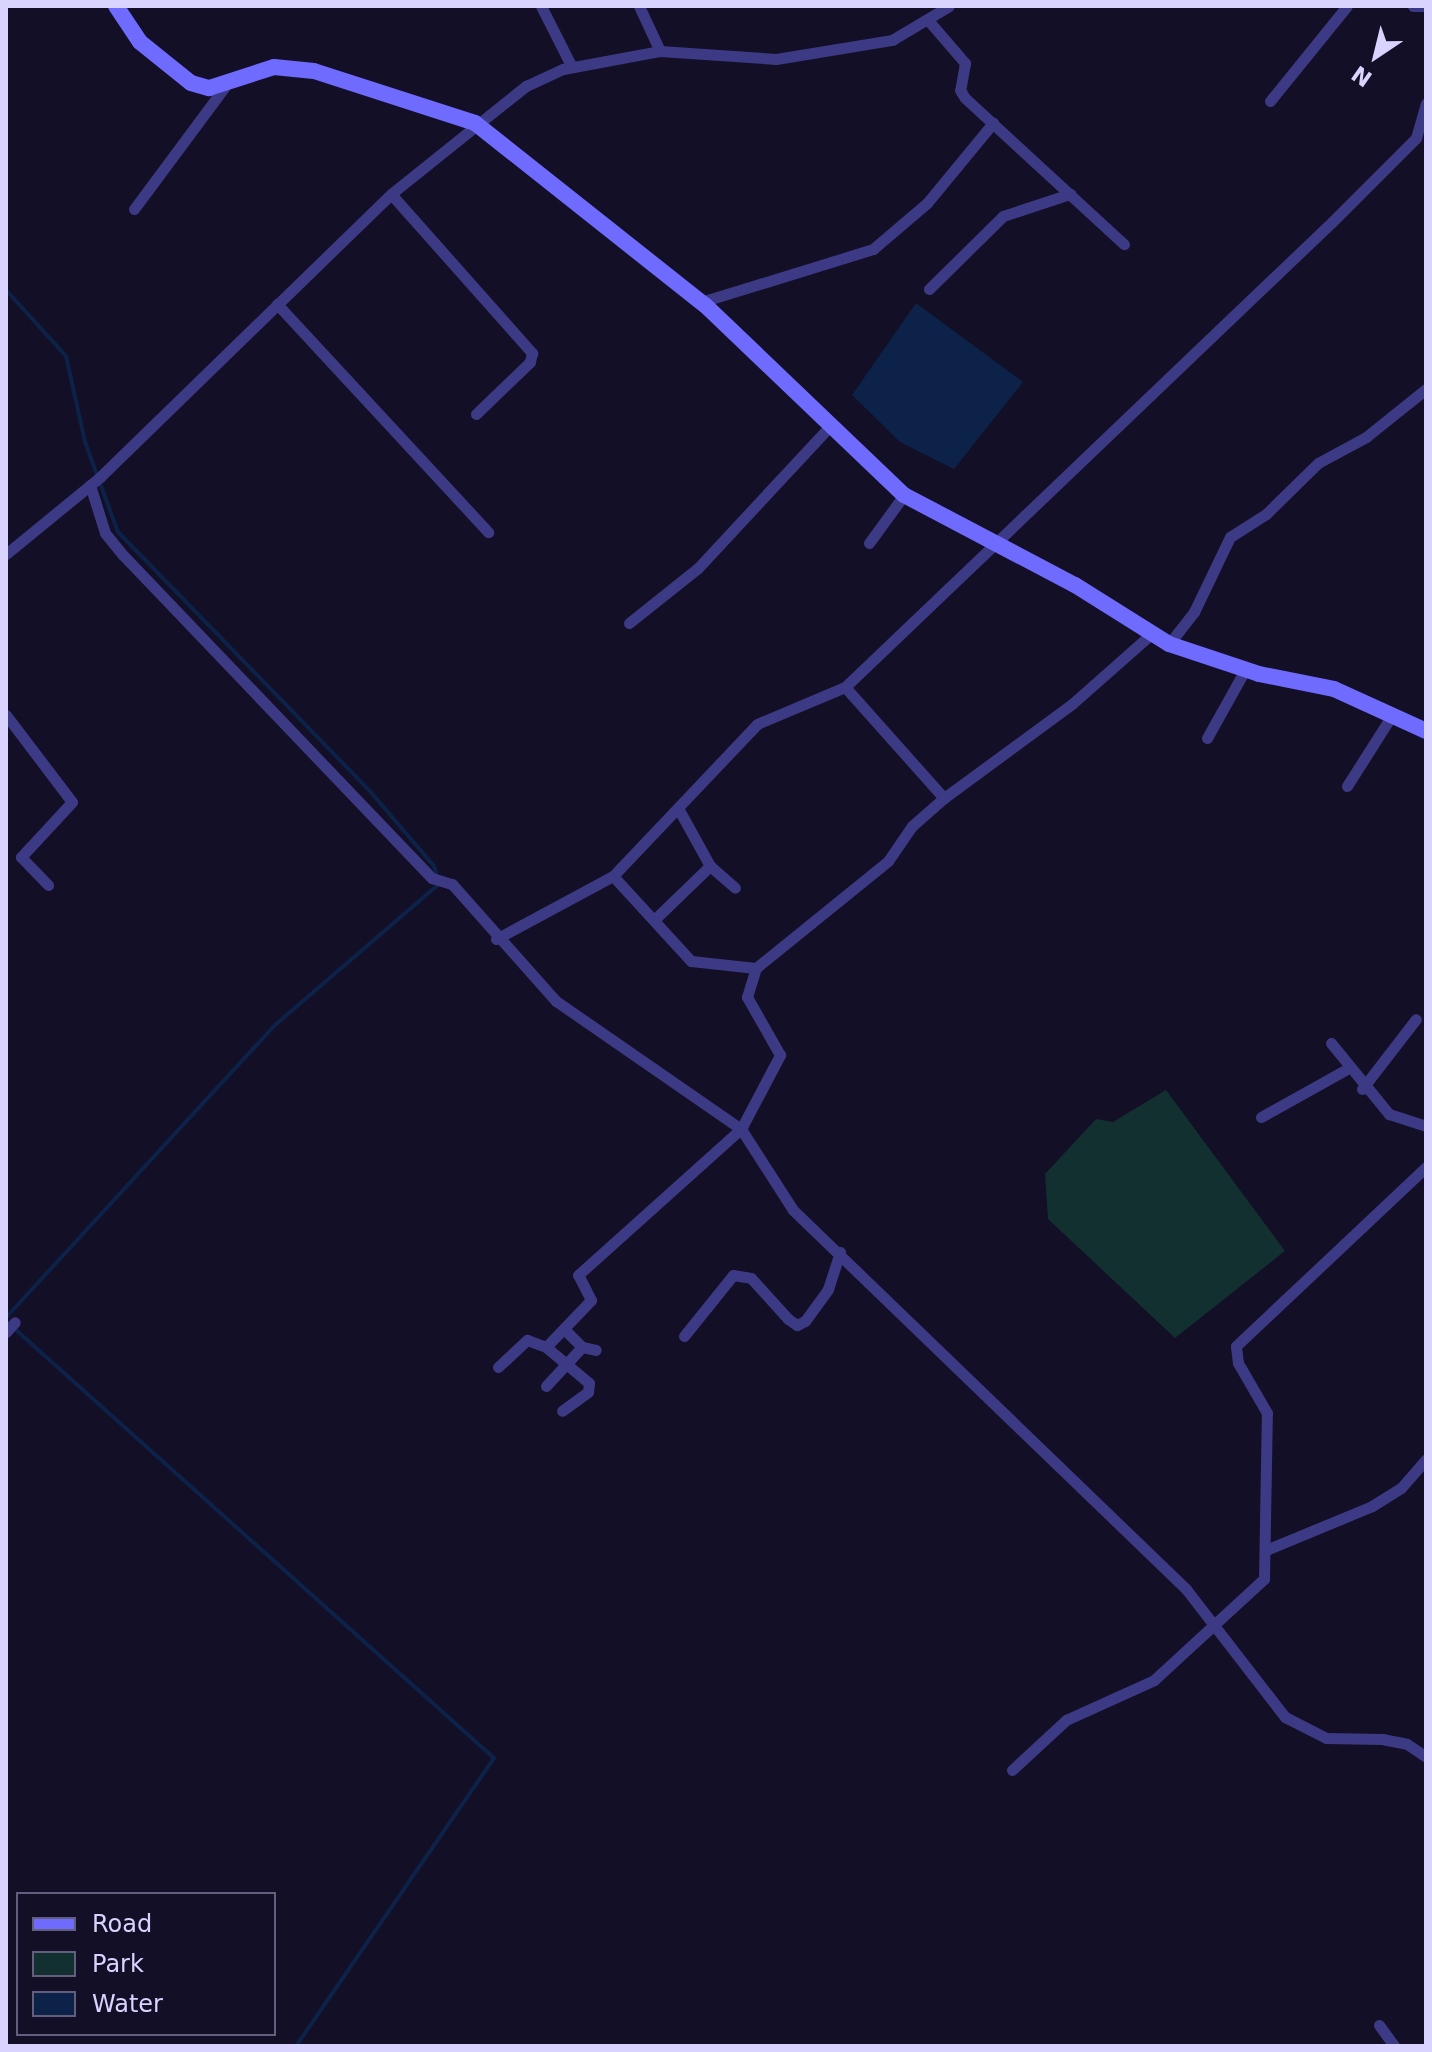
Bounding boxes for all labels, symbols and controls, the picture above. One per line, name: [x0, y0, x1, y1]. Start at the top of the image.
north arrow: [1336, 16, 1416, 96]
text: N: [1347, 61, 1377, 92]
legend: [16, 1892, 276, 2036]
text: Road: [92, 1910, 152, 1938]
text: Park: [92, 1950, 144, 1978]
text: Water: [92, 1990, 163, 2018]

